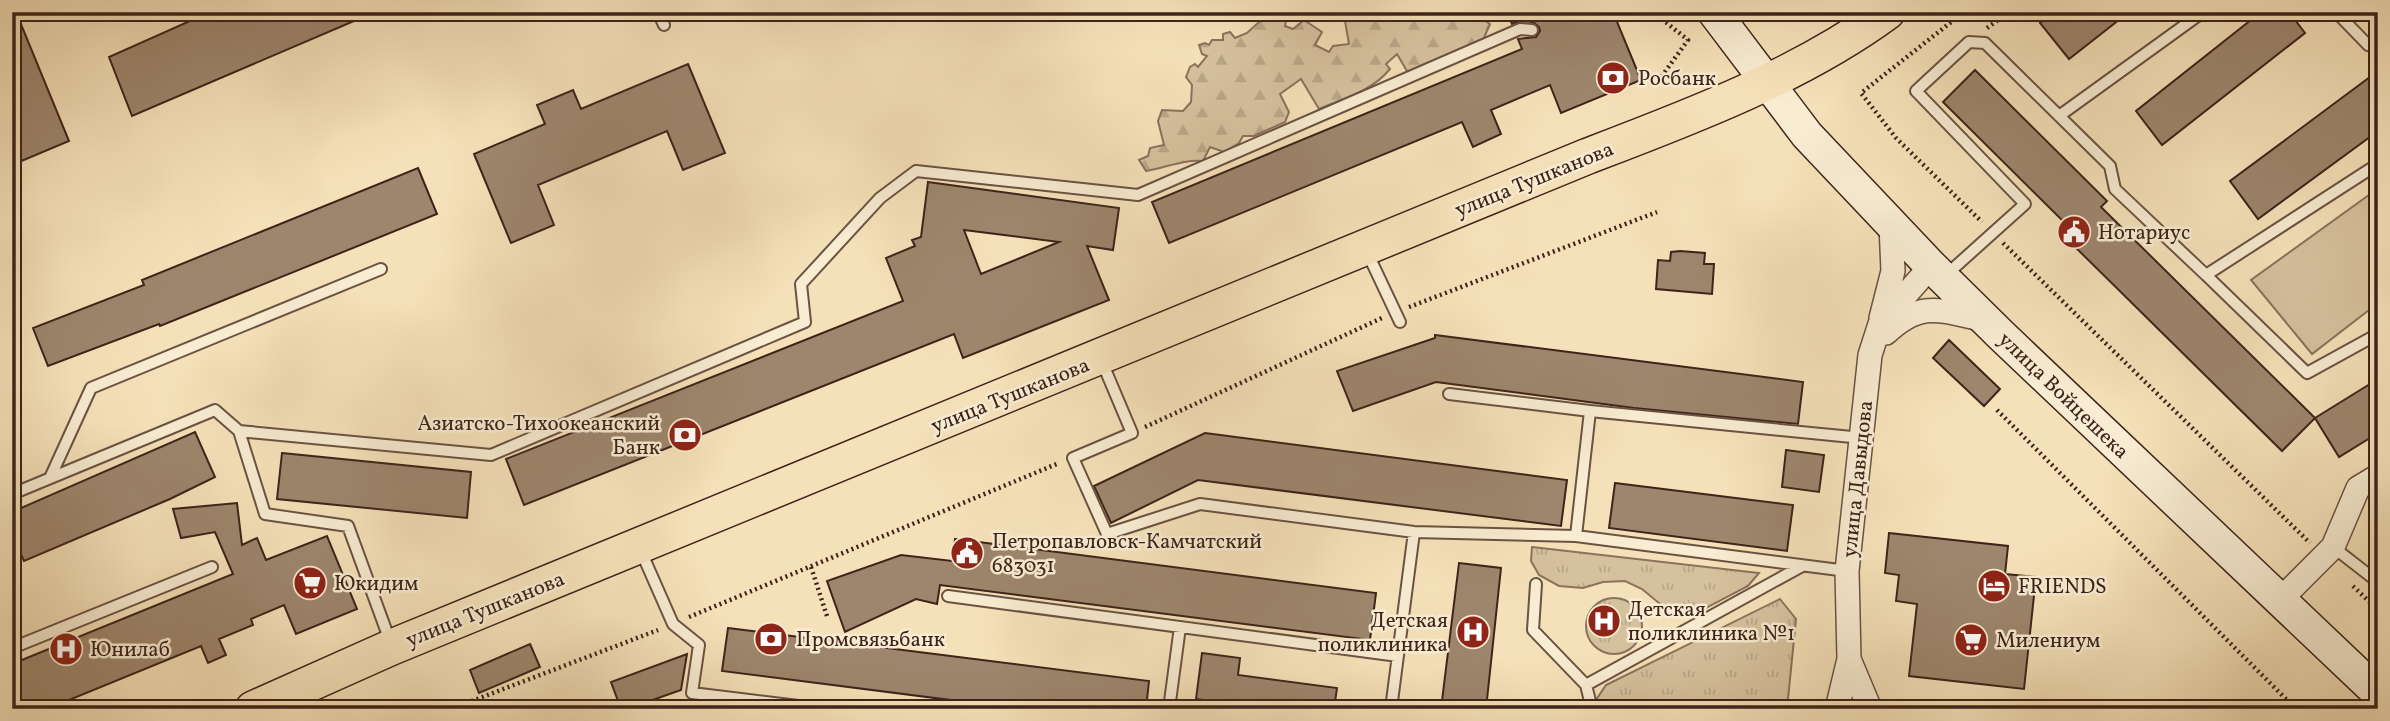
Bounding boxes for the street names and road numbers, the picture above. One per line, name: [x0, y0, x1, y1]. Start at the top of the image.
street label: улица Тушканова: [1451, 135, 1618, 225]
street label: улица Войцешека: [1991, 326, 2135, 466]
street label: улица Тушканова: [927, 351, 1094, 441]
street label: улица Давыдова: [1836, 399, 1881, 559]
street label: улица Тушканова: [402, 565, 569, 655]

